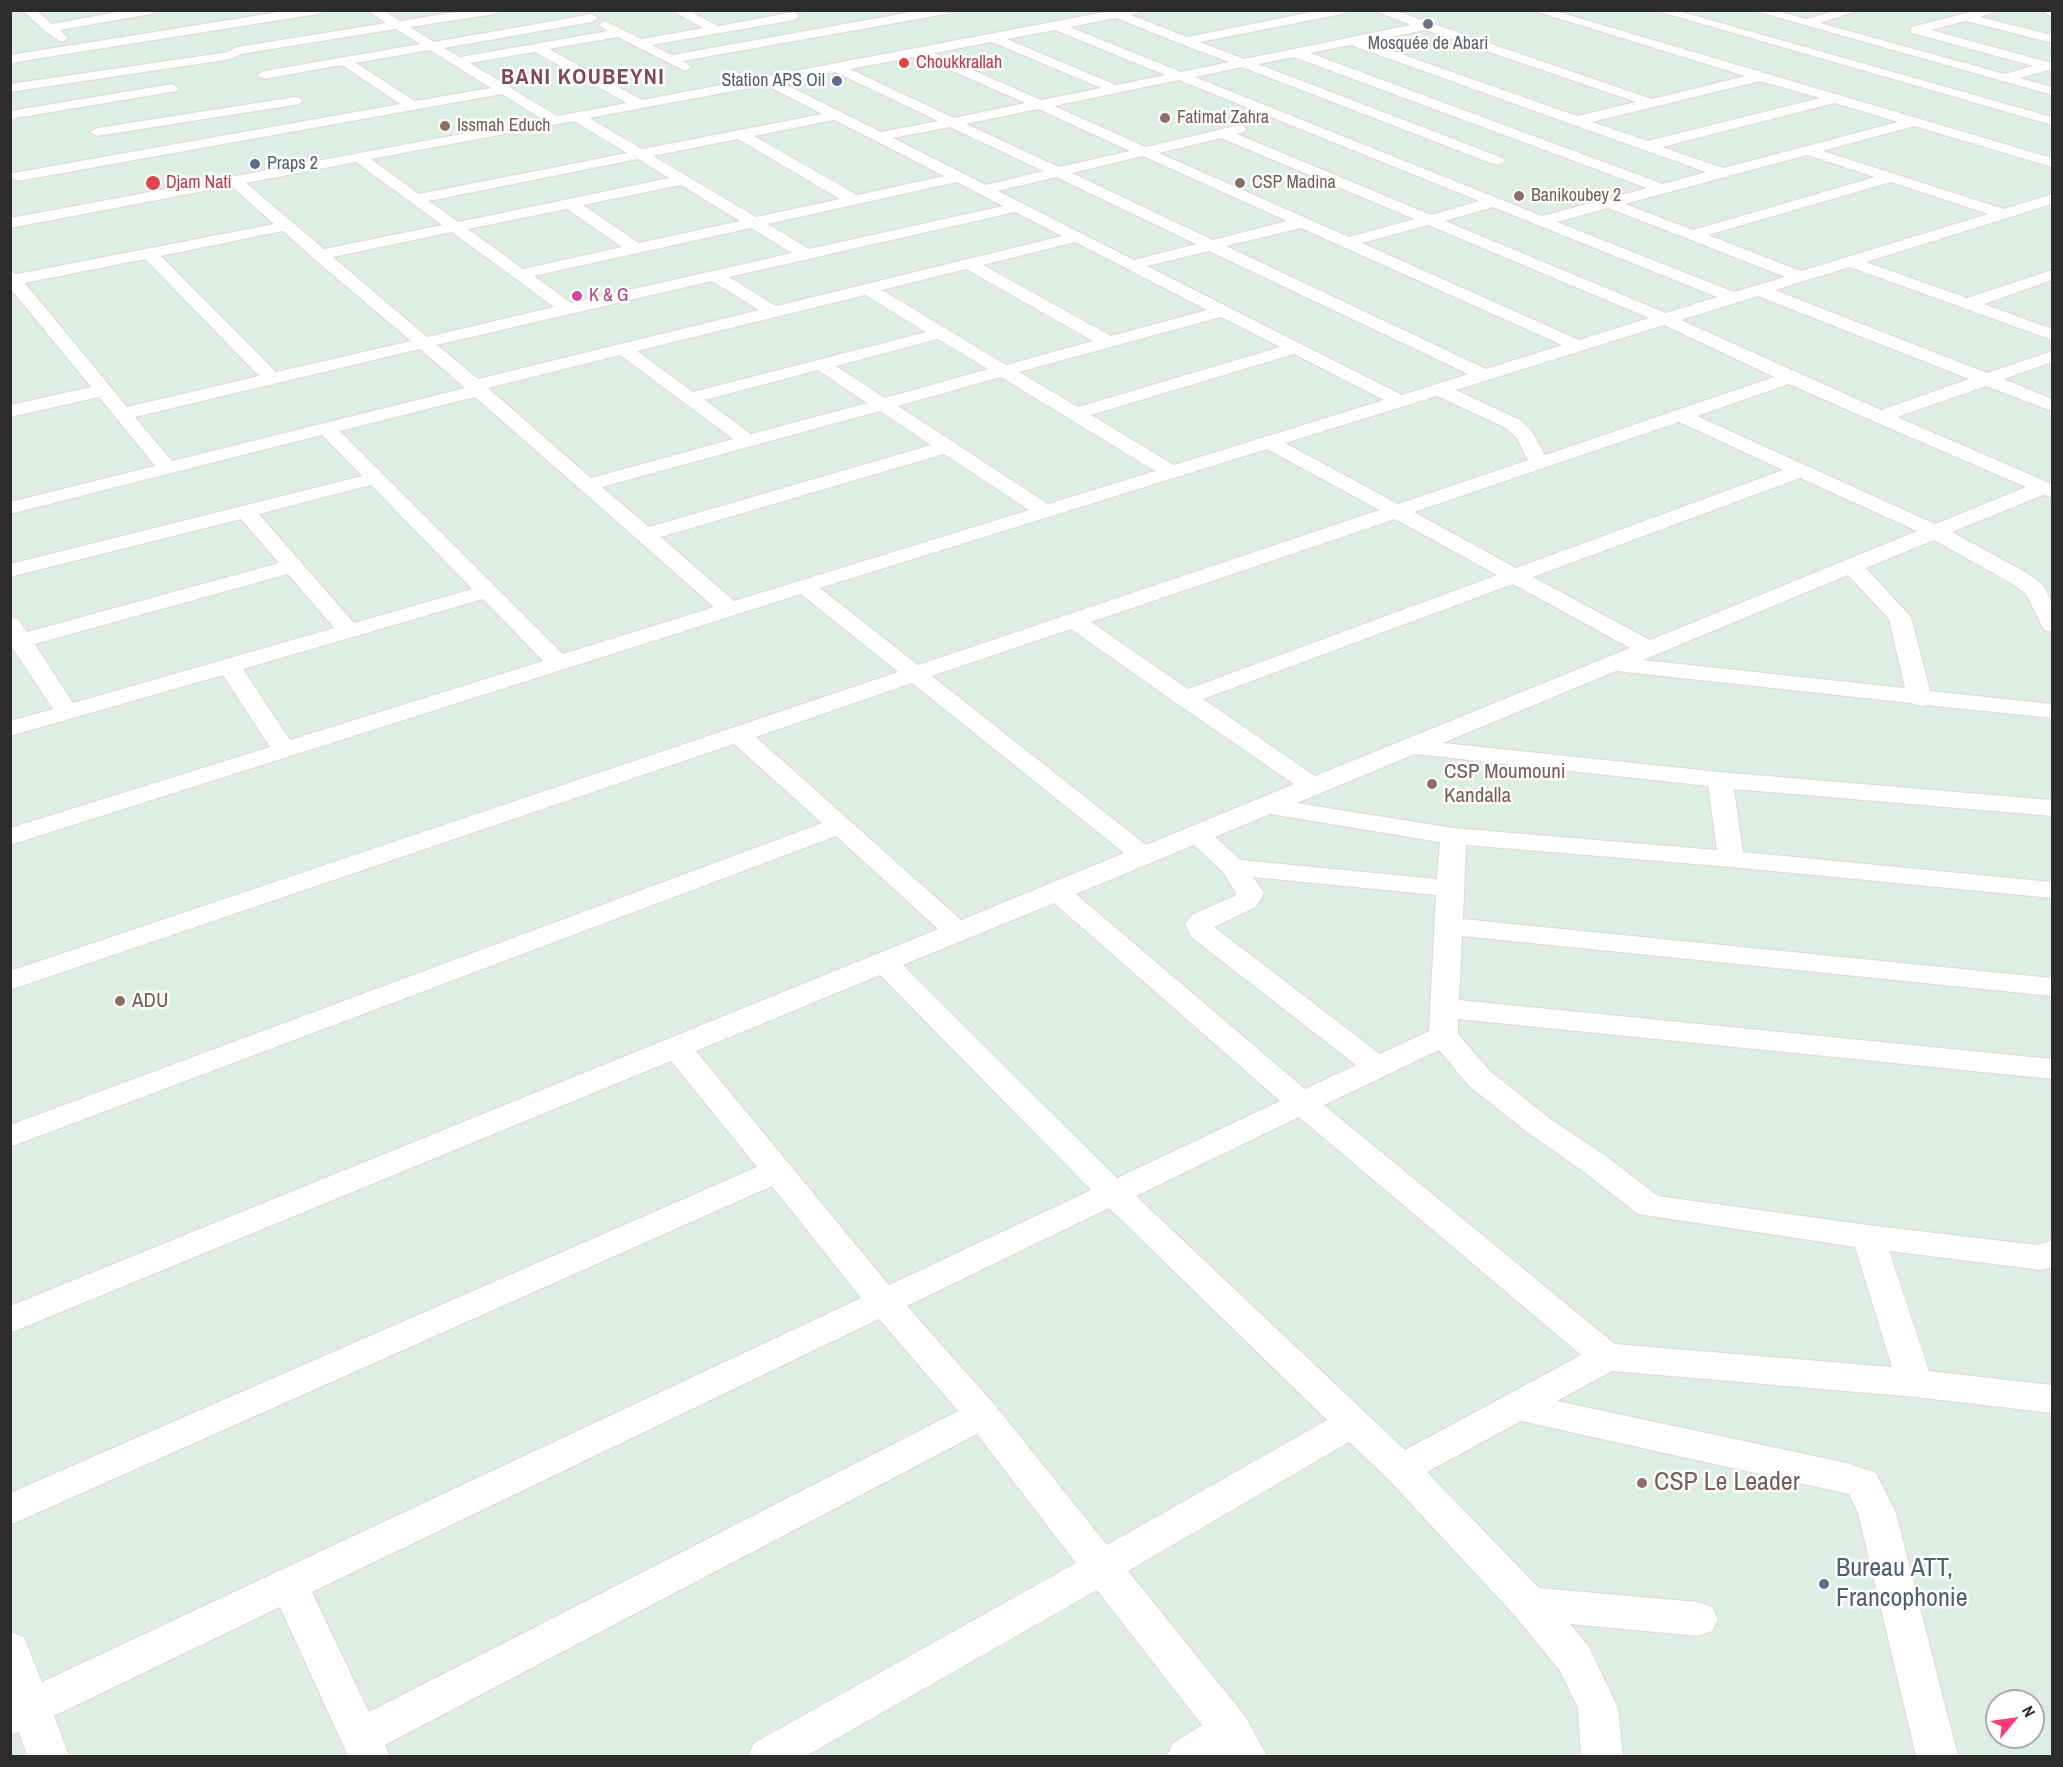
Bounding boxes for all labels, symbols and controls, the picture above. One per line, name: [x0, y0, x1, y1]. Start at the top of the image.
marker: Mosquée de Abari: [1421, 17, 1435, 31]
place label: Mosquée de Abari: [1368, 33, 1488, 55]
place label: Choukkrallah: [916, 52, 1002, 74]
marker: Choukkrallah: [897, 56, 911, 70]
district label: BANI KOUBEYNI: [501, 65, 665, 91]
place label: Station APS Oil: [722, 70, 825, 92]
marker: Station APS Oil: [830, 74, 844, 88]
place label: Fatimat Zahra: [1177, 107, 1269, 129]
marker: Fatimat Zahra: [1158, 111, 1172, 125]
place label: Issmah Educh: [457, 115, 551, 137]
marker: Issmah Educh: [438, 119, 452, 133]
place label: Praps 2: [267, 153, 318, 175]
marker: Praps 2: [248, 157, 262, 171]
place label: Djam Nati: [166, 172, 232, 194]
place label: CSP Madina: [1252, 172, 1336, 194]
marker: Djam Nati: [144, 174, 162, 192]
marker: CSP Madina: [1233, 176, 1247, 190]
place label: Banikoubey 2: [1531, 185, 1621, 207]
marker: Banikoubey 2: [1512, 189, 1526, 203]
place label: K & G: [589, 285, 628, 307]
marker: K & G: [570, 289, 584, 303]
place label: CSP Moumouni Kandalla: [1444, 759, 1566, 809]
marker: CSP Moumouni Kandalla: [1425, 777, 1439, 791]
place label: ADU: [132, 988, 168, 1014]
marker: ADU: [113, 994, 127, 1008]
place label: CSP Le Leader: [1654, 1467, 1800, 1499]
marker: CSP Le Leader: [1635, 1476, 1649, 1490]
place label: Bureau ATT, Francophonie: [1836, 1553, 1968, 1614]
marker: Bureau ATT, Francophonie: [1817, 1577, 1831, 1591]
north arrow: [1985, 1689, 2045, 1749]
text: N: [2017, 1702, 2041, 1721]

